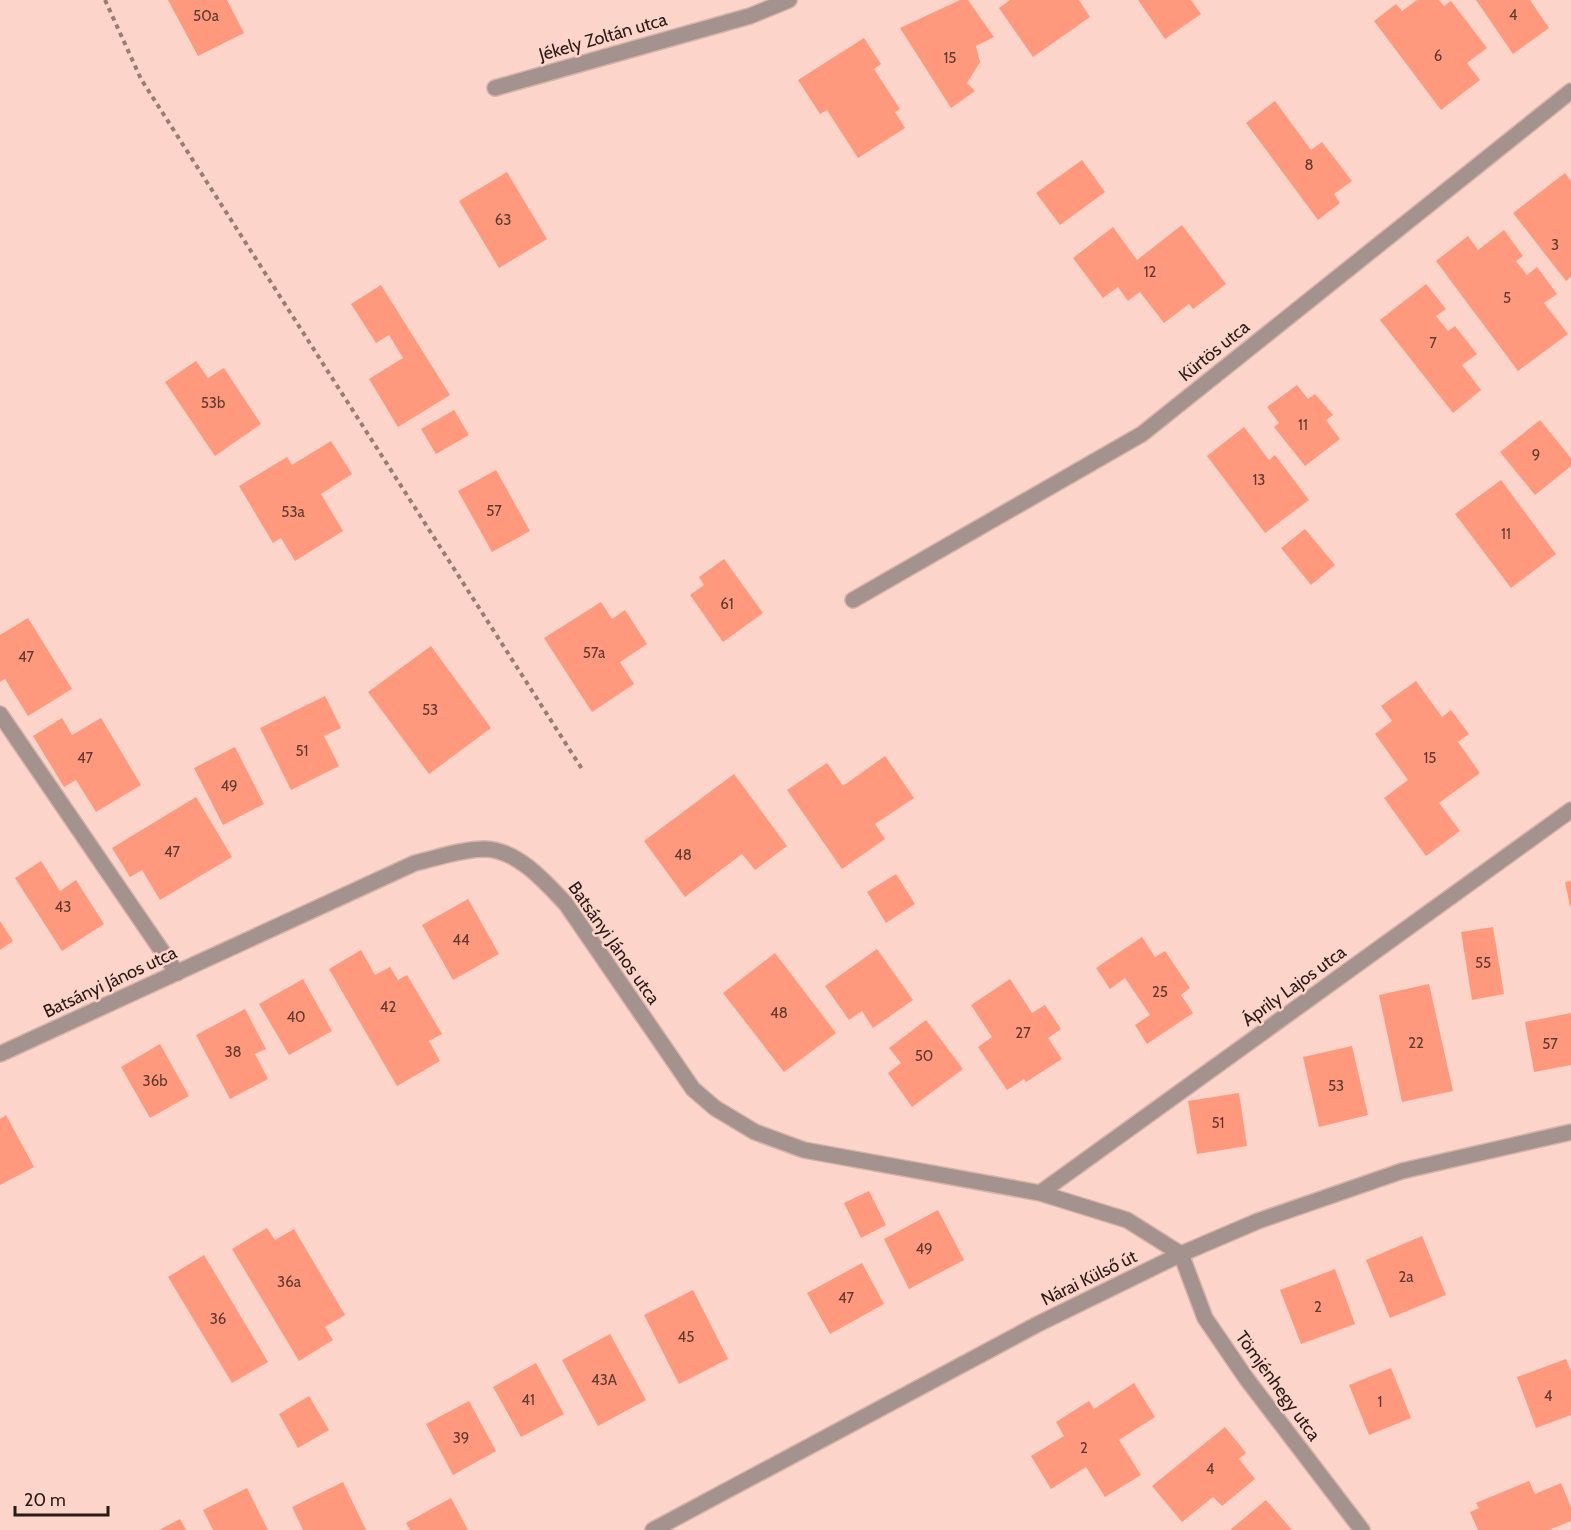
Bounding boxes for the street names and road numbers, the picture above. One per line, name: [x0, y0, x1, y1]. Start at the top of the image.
street label: Jékely Zoltán utca: [535, 8, 670, 66]
street label: Kürtös utca: [1174, 316, 1254, 386]
street label: Batsányi János utca: [563, 877, 665, 1009]
street label: Batsányi János utca: [40, 941, 181, 1023]
street label: Áprily Lajos utca: [1238, 941, 1351, 1031]
street label: Nárai Külső út: [1038, 1245, 1140, 1311]
street label: Tömjénhegy utca: [1231, 1327, 1325, 1445]

